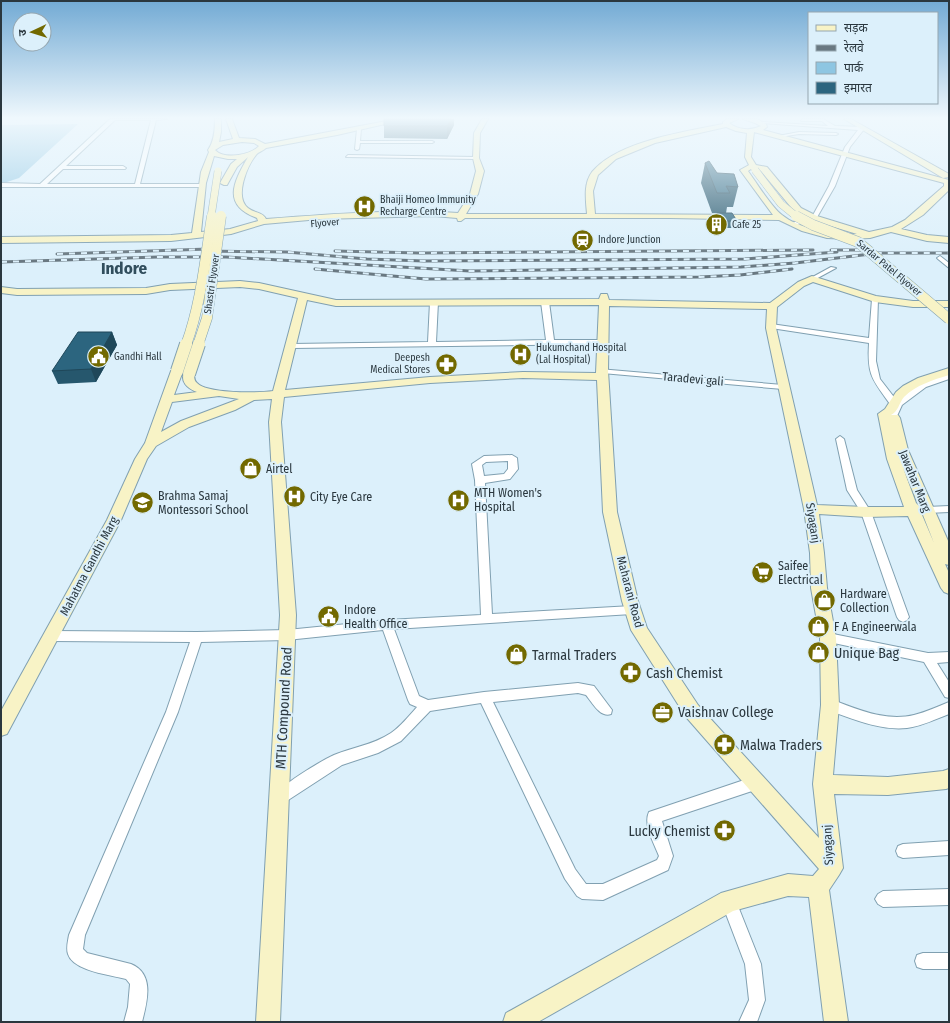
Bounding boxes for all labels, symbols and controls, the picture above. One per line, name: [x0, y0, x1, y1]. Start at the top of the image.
north arrow: [12, 12, 52, 52]
legend: [808, 12, 938, 104]
text: सड़क: [844, 21, 869, 35]
text: उ: [16, 28, 29, 36]
text: रेलवे: [844, 40, 864, 55]
text: पार्क: [844, 61, 864, 75]
text: इमारत: [844, 81, 873, 95]
hospital icon: Bhaiji Homeo Immunity Recharge Centre: [351, 193, 377, 219]
place label: Bhaiji Homeo Immunity Recharge Centre: [380, 194, 476, 218]
building icon: Cafe 25: [704, 212, 730, 238]
street label: Flyover: [310, 216, 341, 230]
place label: Cafe 25: [732, 219, 762, 231]
station icon: Indore Junction: [569, 227, 595, 253]
place label: Indore Junction: [598, 234, 661, 246]
street label: Sardar Patel Flyover: [854, 237, 924, 299]
street label: Shastri Flyover: [202, 253, 222, 315]
district label: Indore: [101, 258, 147, 279]
hospital icon: Hukumchand Hospital (Lal Hospital): [508, 341, 534, 367]
place label: Hukumchand Hospital (Lal Hospital): [536, 342, 627, 366]
public building icon: Gandhi Hall: [86, 344, 112, 370]
place label: Gandhi Hall: [114, 351, 162, 363]
pharmacy icon: Deepesh Medical Stores: [433, 351, 459, 377]
place label: Deepesh Medical Stores: [370, 352, 430, 376]
street label: Taradevi gali: [662, 369, 724, 389]
street label: Jawahar Marg: [896, 448, 934, 515]
shop icon: Airtel: [237, 456, 263, 482]
place label: Airtel: [266, 462, 292, 476]
hospital icon: City Eye Care: [281, 484, 307, 510]
place label: MTH Women's Hospital: [474, 486, 542, 514]
hospital icon: MTH Women's Hospital: [446, 487, 472, 513]
place label: Brahma Samaj Montessori School: [158, 489, 249, 517]
school or university icon: Brahma Samaj Montessori School: [129, 490, 155, 516]
place label: City Eye Care: [310, 490, 372, 504]
street label: Siyaganj: [803, 502, 823, 544]
street label: Mahatma Gandhi Marg: [57, 514, 121, 618]
street label: Maharani Road: [614, 555, 646, 629]
place label: Saifee Electrical: [778, 559, 823, 587]
supermarket icon: Saifee Electrical: [750, 560, 776, 586]
place label: Hardware Collection: [840, 587, 889, 615]
shop icon: Hardware Collection: [812, 588, 838, 614]
place label: Indore Health Office: [344, 603, 407, 631]
public building icon: Indore Health Office: [315, 604, 341, 630]
shop icon: F A Engineerwala: [806, 614, 832, 640]
place label: F A Engineerwala: [834, 620, 917, 634]
shop icon: Unique Bag: [806, 640, 832, 666]
shop icon: Tarmal Traders: [503, 642, 529, 668]
place label: Unique Bag: [834, 645, 900, 662]
street label: MTH Compound Road: [272, 646, 296, 770]
place label: Tarmal Traders: [532, 647, 616, 664]
pharmacy icon: Cash Chemist: [618, 660, 644, 686]
place label: Cash Chemist: [646, 665, 723, 682]
office icon: Vaishnav College: [649, 699, 675, 725]
place label: Vaishnav College: [678, 704, 774, 721]
pharmacy icon: Malwa Traders: [712, 732, 738, 758]
place label: Malwa Traders: [740, 737, 822, 754]
pharmacy icon: Lucky Chemist: [712, 818, 738, 844]
place label: Lucky Chemist: [629, 823, 710, 840]
street label: Siyaganj: [820, 824, 836, 866]

